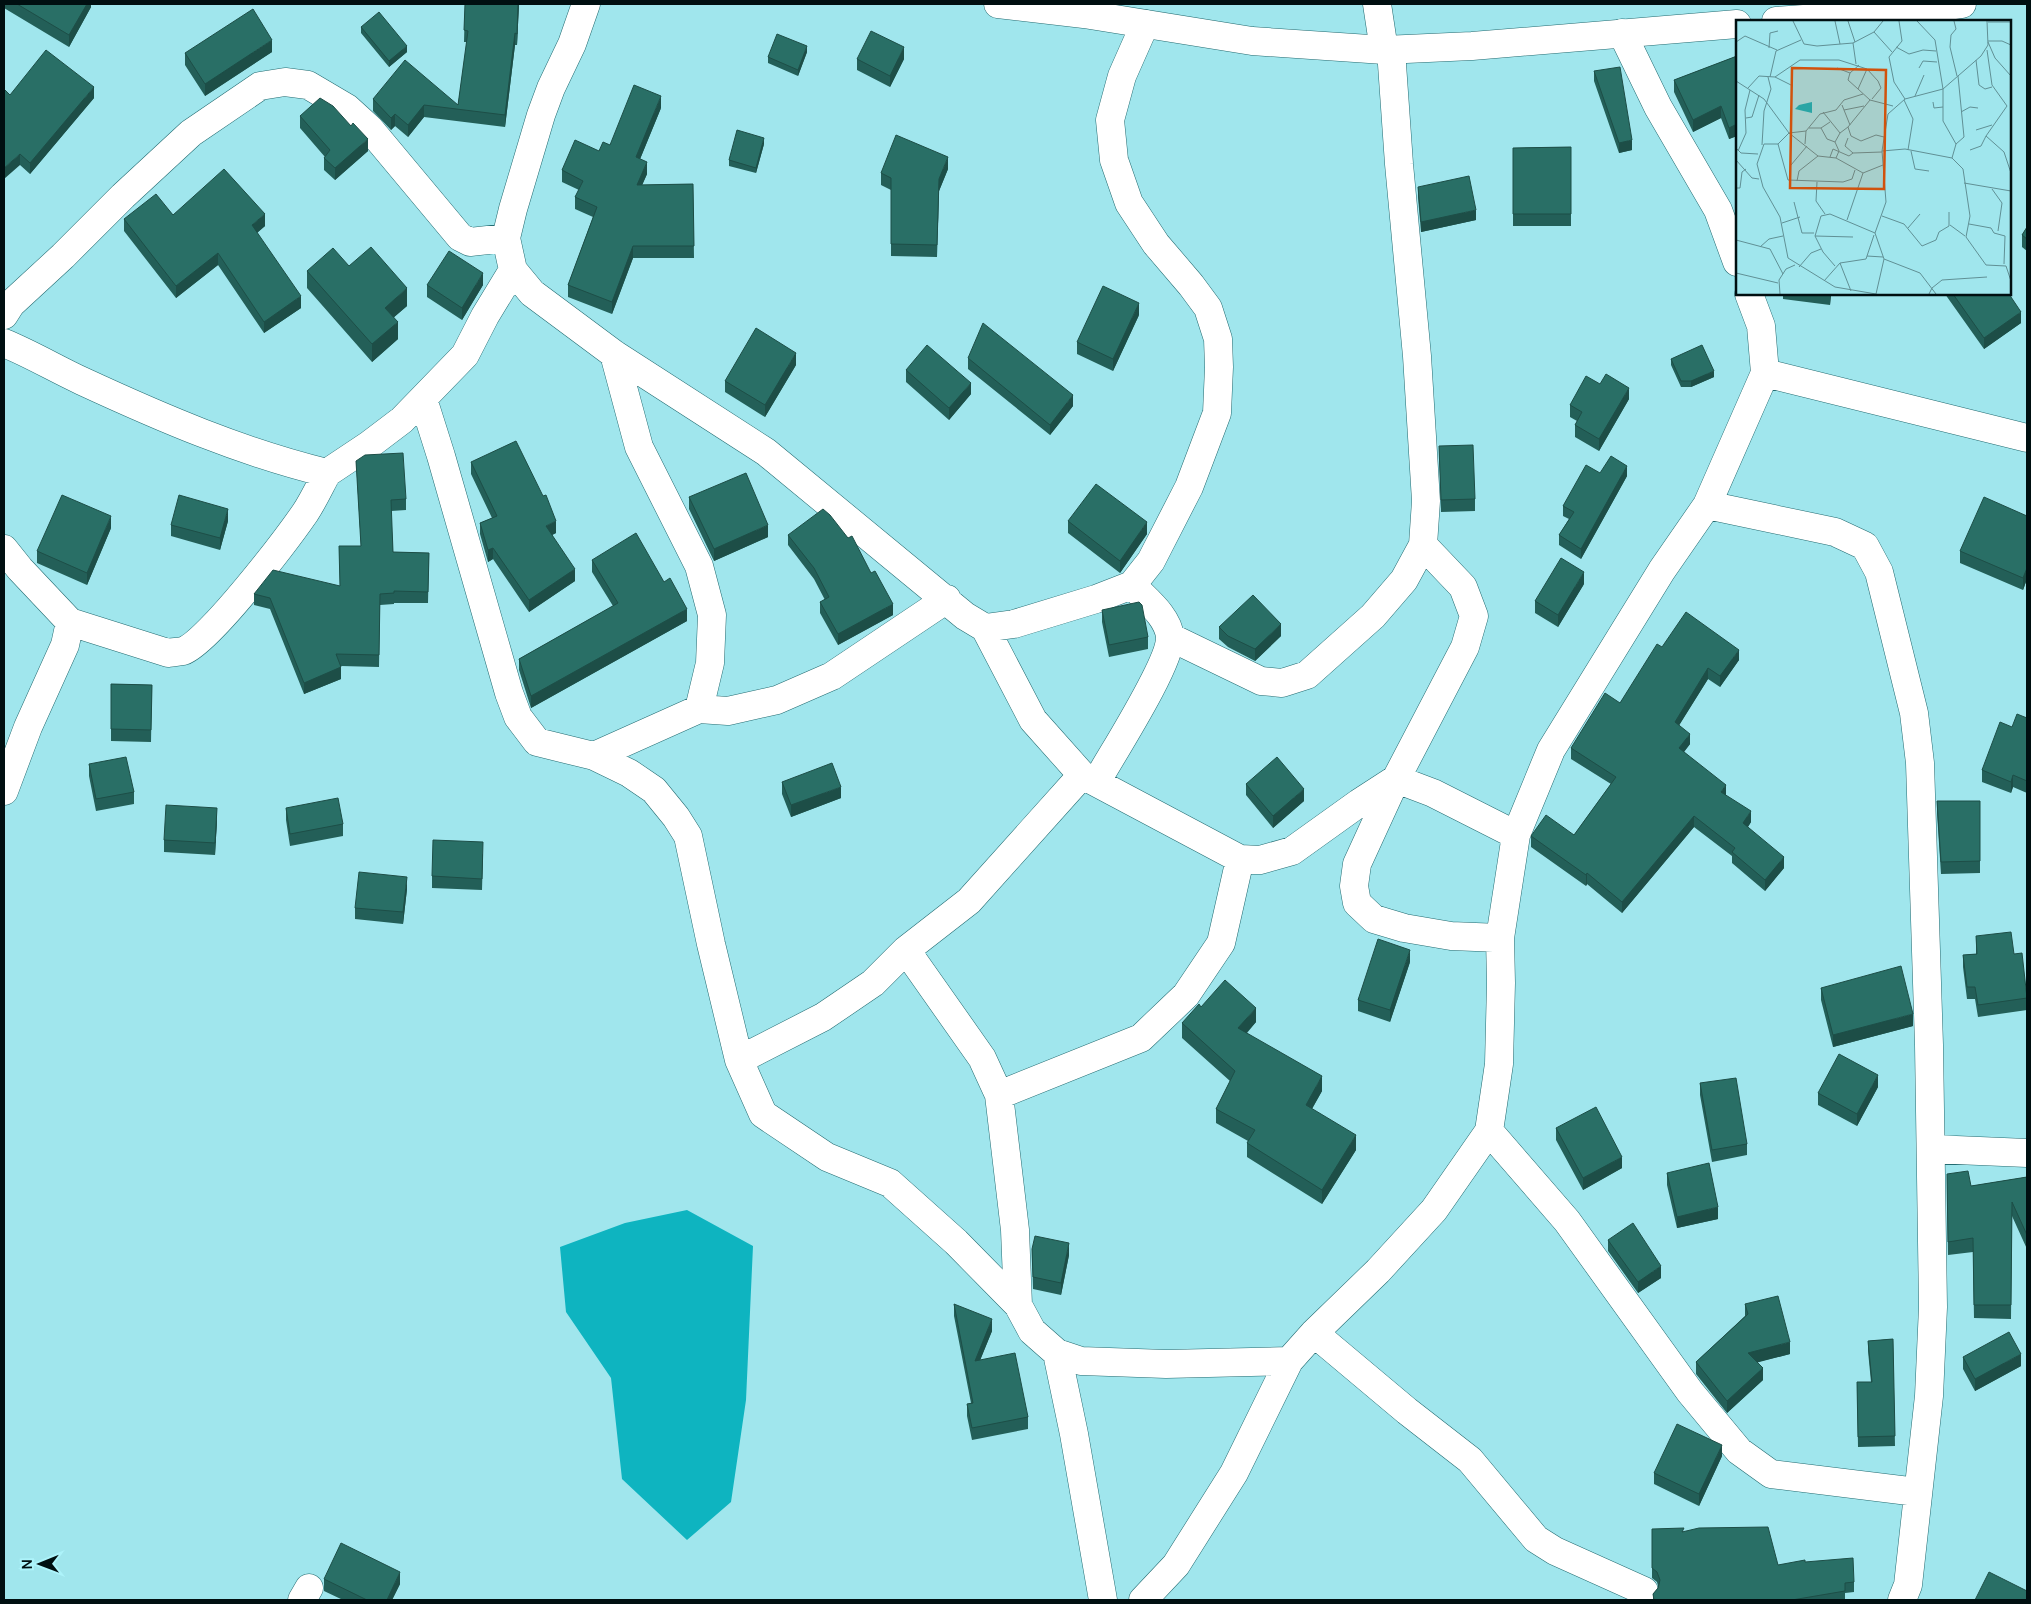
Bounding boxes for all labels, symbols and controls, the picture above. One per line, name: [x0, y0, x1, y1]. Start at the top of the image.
inset map: [1736, 20, 2011, 295]
north arrow: [15, 1539, 65, 1589]
text: N: [17, 1559, 36, 1569]

